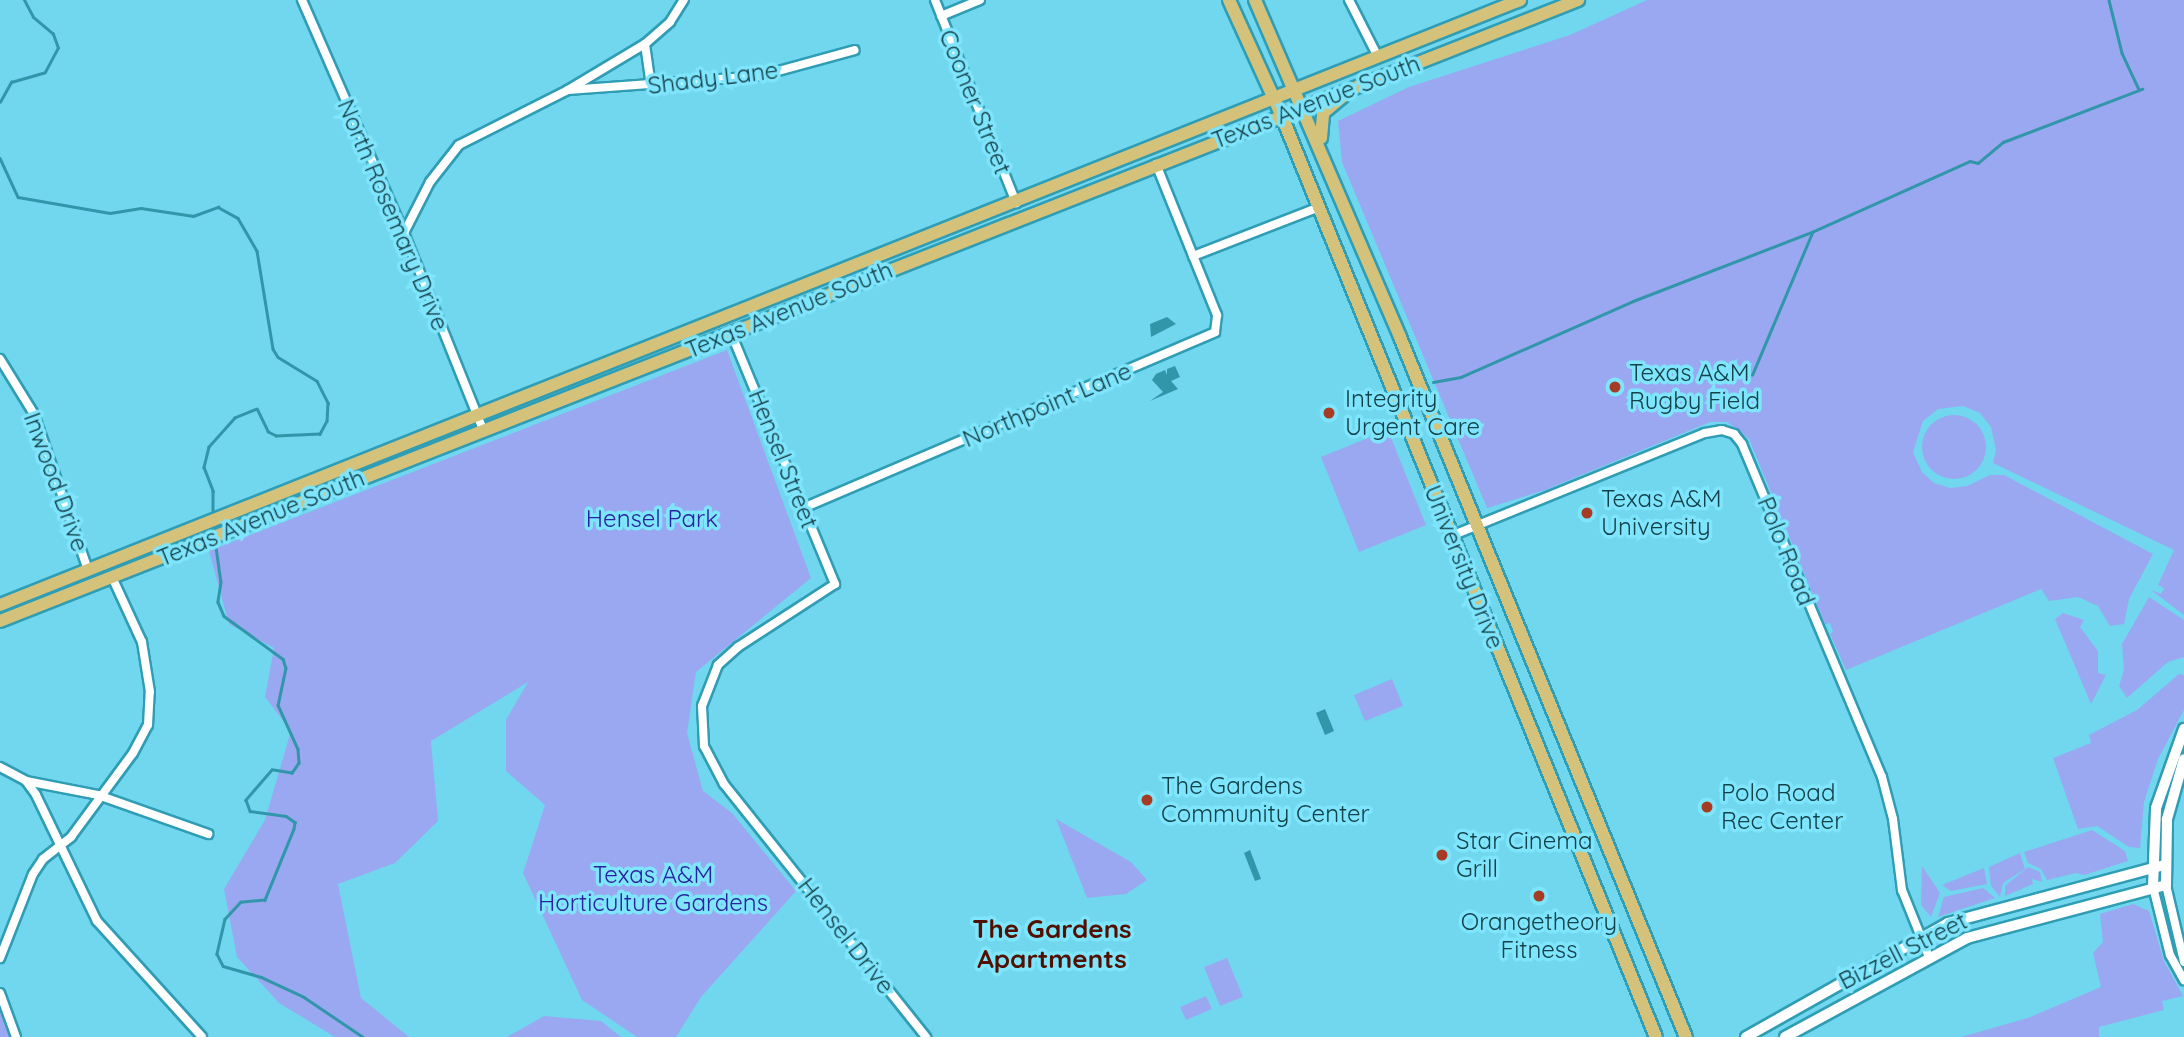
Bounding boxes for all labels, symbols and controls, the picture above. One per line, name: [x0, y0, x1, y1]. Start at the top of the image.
street label: Cooner Street: [933, 25, 1017, 179]
street label: Texas Avenue South: [1208, 49, 1424, 155]
street label: Shady Lane: [646, 56, 780, 100]
street label: North Rosemary Drive: [331, 95, 455, 335]
street label: Texas Avenue South: [681, 255, 897, 365]
street label: Northpoint Lane: [958, 356, 1136, 454]
place label: Texas A&M Rugby Field: [1629, 359, 1760, 415]
marker: Texas A&M Rugby Field: [1607, 379, 1623, 395]
street label: Hensel Street: [742, 385, 824, 533]
place label: Integrity Urgent Care: [1345, 385, 1480, 441]
marker: Integrity Urgent Care: [1319, 403, 1339, 423]
street label: Inwood Drive: [18, 409, 94, 555]
street label: Texas Avenue South: [153, 463, 369, 573]
street label: University Drive: [1418, 481, 1510, 653]
place label: Texas A&M University: [1601, 485, 1722, 541]
street label: Polo Road: [1751, 493, 1821, 609]
park label: Hensel Park: [586, 505, 718, 533]
marker: Texas A&M University: [1579, 505, 1595, 521]
place label: The Gardens Community Center: [1161, 772, 1370, 828]
place label: Polo Road Rec Center: [1721, 779, 1843, 835]
marker: The Gardens Community Center: [1139, 792, 1155, 808]
marker: Polo Road Rec Center: [1699, 799, 1715, 815]
place label: Star Cinema Grill: [1456, 827, 1593, 883]
marker: Star Cinema Grill: [1434, 847, 1450, 863]
park label: Texas A&M Horticulture Gardens: [538, 861, 768, 917]
street label: Hensel Drive: [792, 872, 900, 1000]
marker: Orangetheory Fitness: [1531, 888, 1547, 904]
street label: Bizzell Street: [1834, 906, 1972, 996]
place label: Orangetheory Fitness: [1461, 908, 1617, 964]
district label: The Gardens Apartments: [972, 913, 1132, 974]

